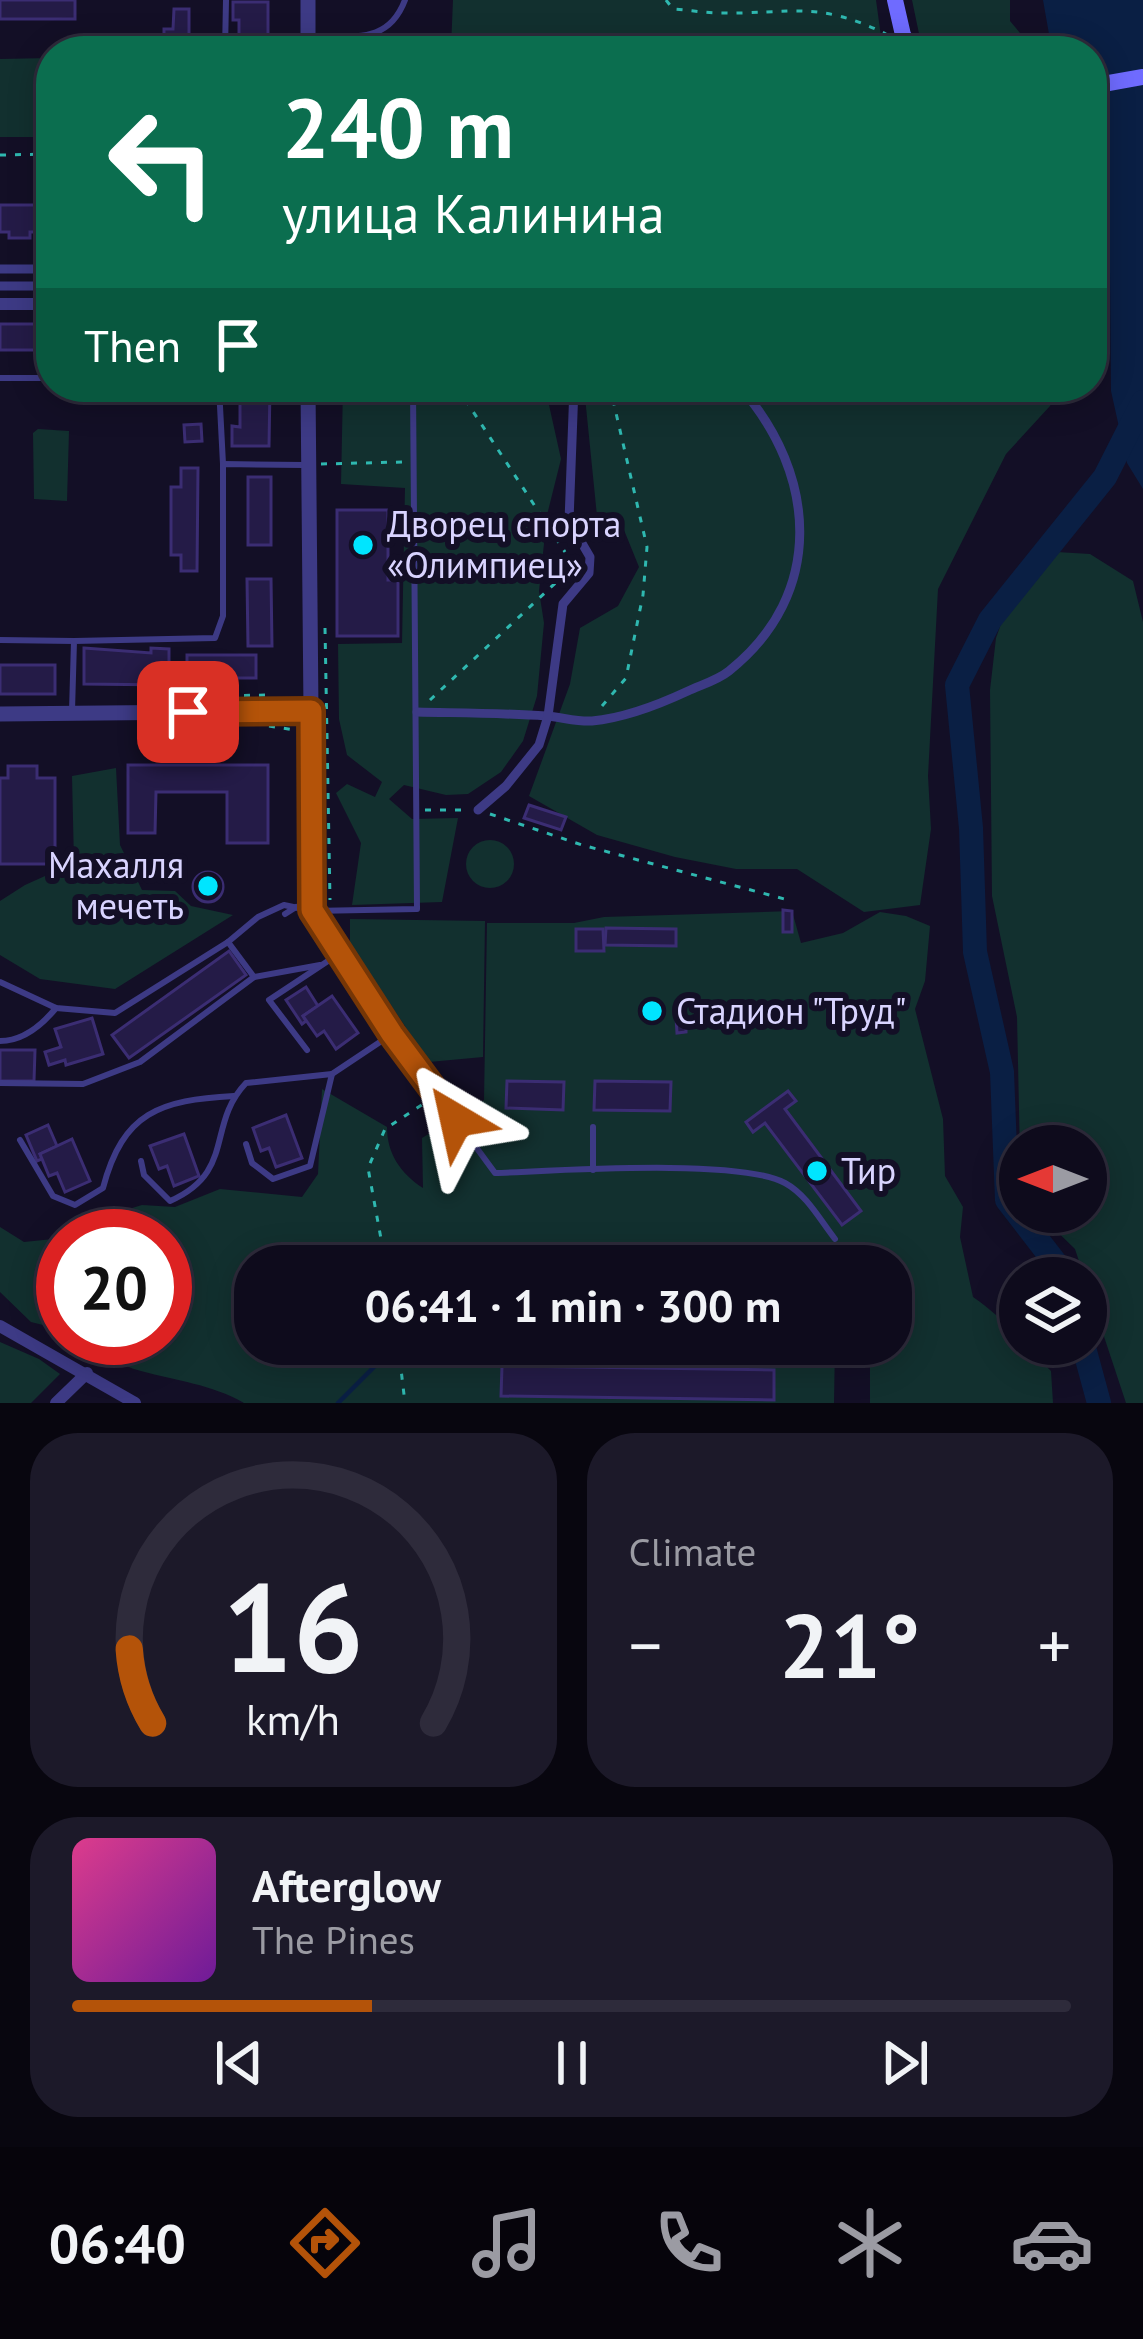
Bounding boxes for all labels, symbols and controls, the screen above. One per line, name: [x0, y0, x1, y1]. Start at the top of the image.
text: 240 m: [282, 72, 514, 181]
icon: left: [84, 84, 240, 240]
text: улица Калинина: [282, 178, 665, 248]
icon: arrive: [205, 312, 271, 378]
text: Then: [84, 316, 181, 374]
place label: Дворец спорта «Олимпиец»: [387, 500, 621, 588]
marker: Дворец спорта «Олимпиец»: [350, 532, 376, 558]
pin: [137, 661, 239, 763]
icon: arrive: [155, 679, 221, 745]
place label: Махалля мечеть: [48, 841, 184, 929]
marker: Махалля мечеть: [195, 873, 221, 899]
place label: Стадион "Труд": [676, 987, 906, 1034]
marker: Стадион "Труд": [639, 998, 665, 1024]
position arrow: [393, 1057, 519, 1183]
north arrow: [999, 1125, 1107, 1233]
map controls: [999, 1125, 1107, 1365]
place label: Тир: [841, 1147, 896, 1194]
marker: Тир: [804, 1158, 830, 1184]
speed limit sign: 20: [36, 1209, 192, 1365]
button: layers: [999, 1257, 1107, 1365]
text: 06:41 · 1 min · 300 m: [365, 1276, 781, 1334]
text: Climate: [629, 1526, 756, 1577]
text: 16: [222, 1545, 364, 1706]
text: 21°: [779, 1586, 920, 1703]
text: −: [629, 1602, 662, 1687]
text: +: [1038, 1602, 1071, 1687]
text: km/h: [246, 1691, 340, 1747]
text: Afterglow: [252, 1856, 441, 1914]
text: The Pines: [252, 1914, 415, 1965]
icon: previous: [206, 2030, 272, 2096]
icon: pause: [539, 2030, 605, 2096]
icon: next: [872, 2030, 938, 2096]
icon: directions: [283, 2201, 367, 2285]
icon: music: [465, 2201, 549, 2285]
icon: phone: [647, 2201, 731, 2285]
icon: climate: [828, 2201, 912, 2285]
icon: car: [1010, 2201, 1094, 2285]
text: 06:40: [49, 2208, 186, 2278]

